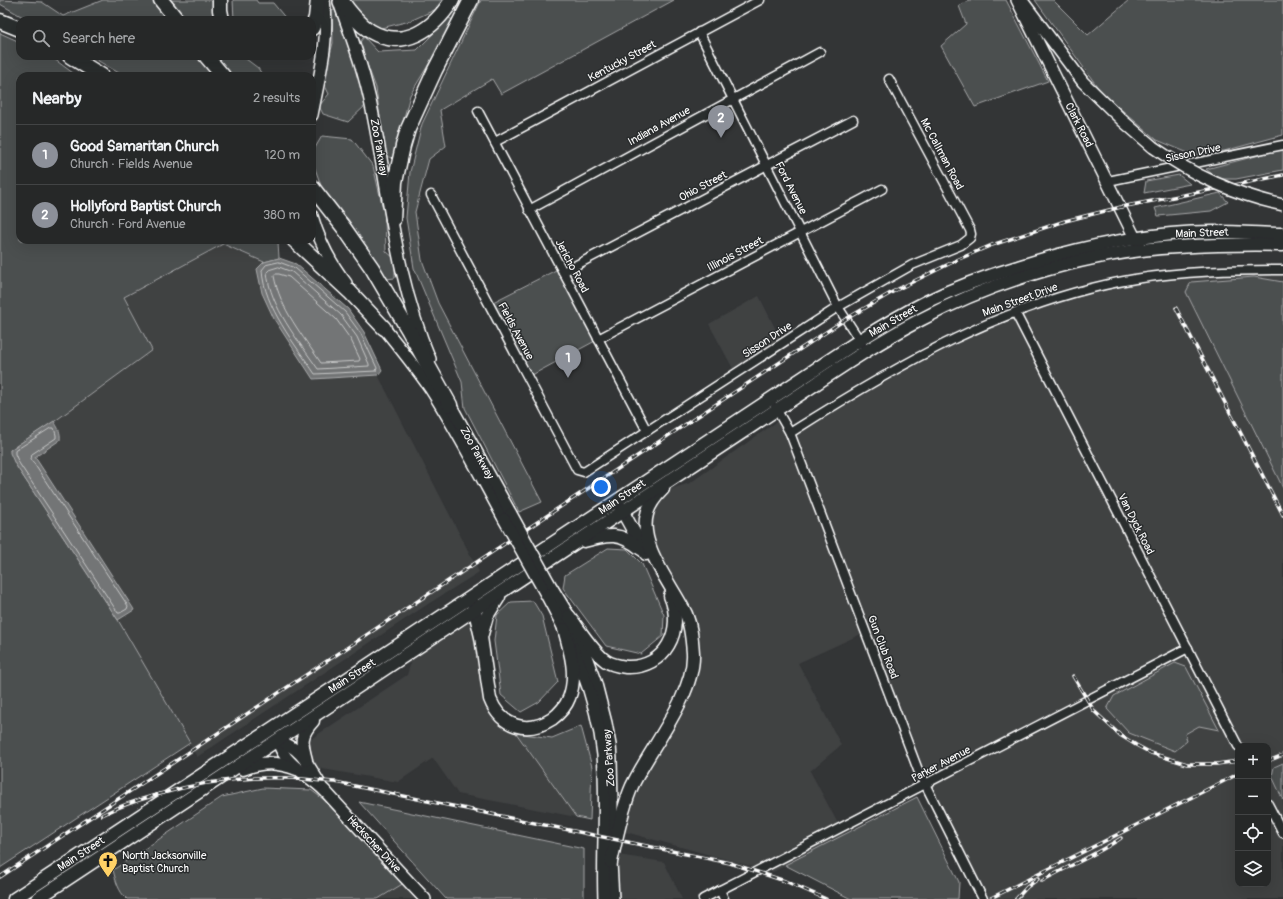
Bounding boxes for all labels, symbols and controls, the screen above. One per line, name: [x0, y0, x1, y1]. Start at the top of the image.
search box: [16, 16, 316, 60]
icon: search: [30, 27, 52, 49]
text: Search here: [62, 29, 135, 48]
street label: Kentucky Street: [586, 37, 659, 84]
text: Nearby: [32, 88, 81, 109]
text: 2 results: [253, 90, 300, 106]
street label: Clark Road: [1062, 101, 1096, 149]
street label: Indiana Avenue: [626, 103, 693, 148]
pin: 2: [708, 105, 734, 138]
street label: Mc Callman Road: [918, 116, 966, 192]
street label: Zoo Parkway: [368, 117, 390, 177]
text: Good Samaritan Church: [70, 137, 219, 156]
street label: Sisson Drive: [1164, 141, 1222, 165]
text: 1: [42, 147, 48, 163]
text: 120 m: [264, 147, 300, 163]
text: Church · Fields Avenue: [70, 156, 192, 172]
street label: Ford Avenue: [772, 160, 810, 217]
street label: Ohio Street: [677, 168, 730, 204]
text: Hollyford Baptist Church: [70, 197, 221, 216]
text: 2: [41, 207, 49, 223]
text: 380 m: [263, 207, 300, 223]
text: Church · Ford Avenue: [70, 216, 186, 232]
street label: Main Street: [1175, 226, 1229, 240]
street label: Illinois Street: [705, 234, 766, 274]
street label: Jericho Road: [553, 237, 591, 295]
street label: Main Street Drive: [981, 280, 1060, 320]
street label: Fields Avenue: [495, 300, 537, 362]
street label: Main Street: [867, 302, 920, 340]
street label: Sisson Drive: [740, 319, 795, 361]
pin: 1: [555, 345, 581, 378]
street label: Zoo Parkway: [457, 425, 497, 482]
street label: Main Street: [596, 476, 648, 517]
your location: [591, 477, 611, 497]
street label: Van Dyck Road: [1115, 491, 1157, 557]
street label: Gun Club Road: [865, 613, 901, 681]
street label: Main Street: [326, 656, 378, 696]
street label: Zoo Parkway: [600, 728, 617, 787]
street label: Parker Avenue: [909, 743, 973, 785]
map controls: [1235, 743, 1271, 887]
button: +: [1235, 743, 1271, 779]
button: −: [1235, 779, 1271, 815]
street label: Heckscher Drive: [344, 813, 404, 876]
button: locate: [1235, 815, 1271, 851]
street label: Main Street: [55, 834, 107, 874]
place label: North Jacksonville Baptist Church: [122, 849, 207, 875]
church icon: North Jacksonville Baptist Church: [97, 850, 119, 878]
button: layers: [1235, 851, 1271, 887]

